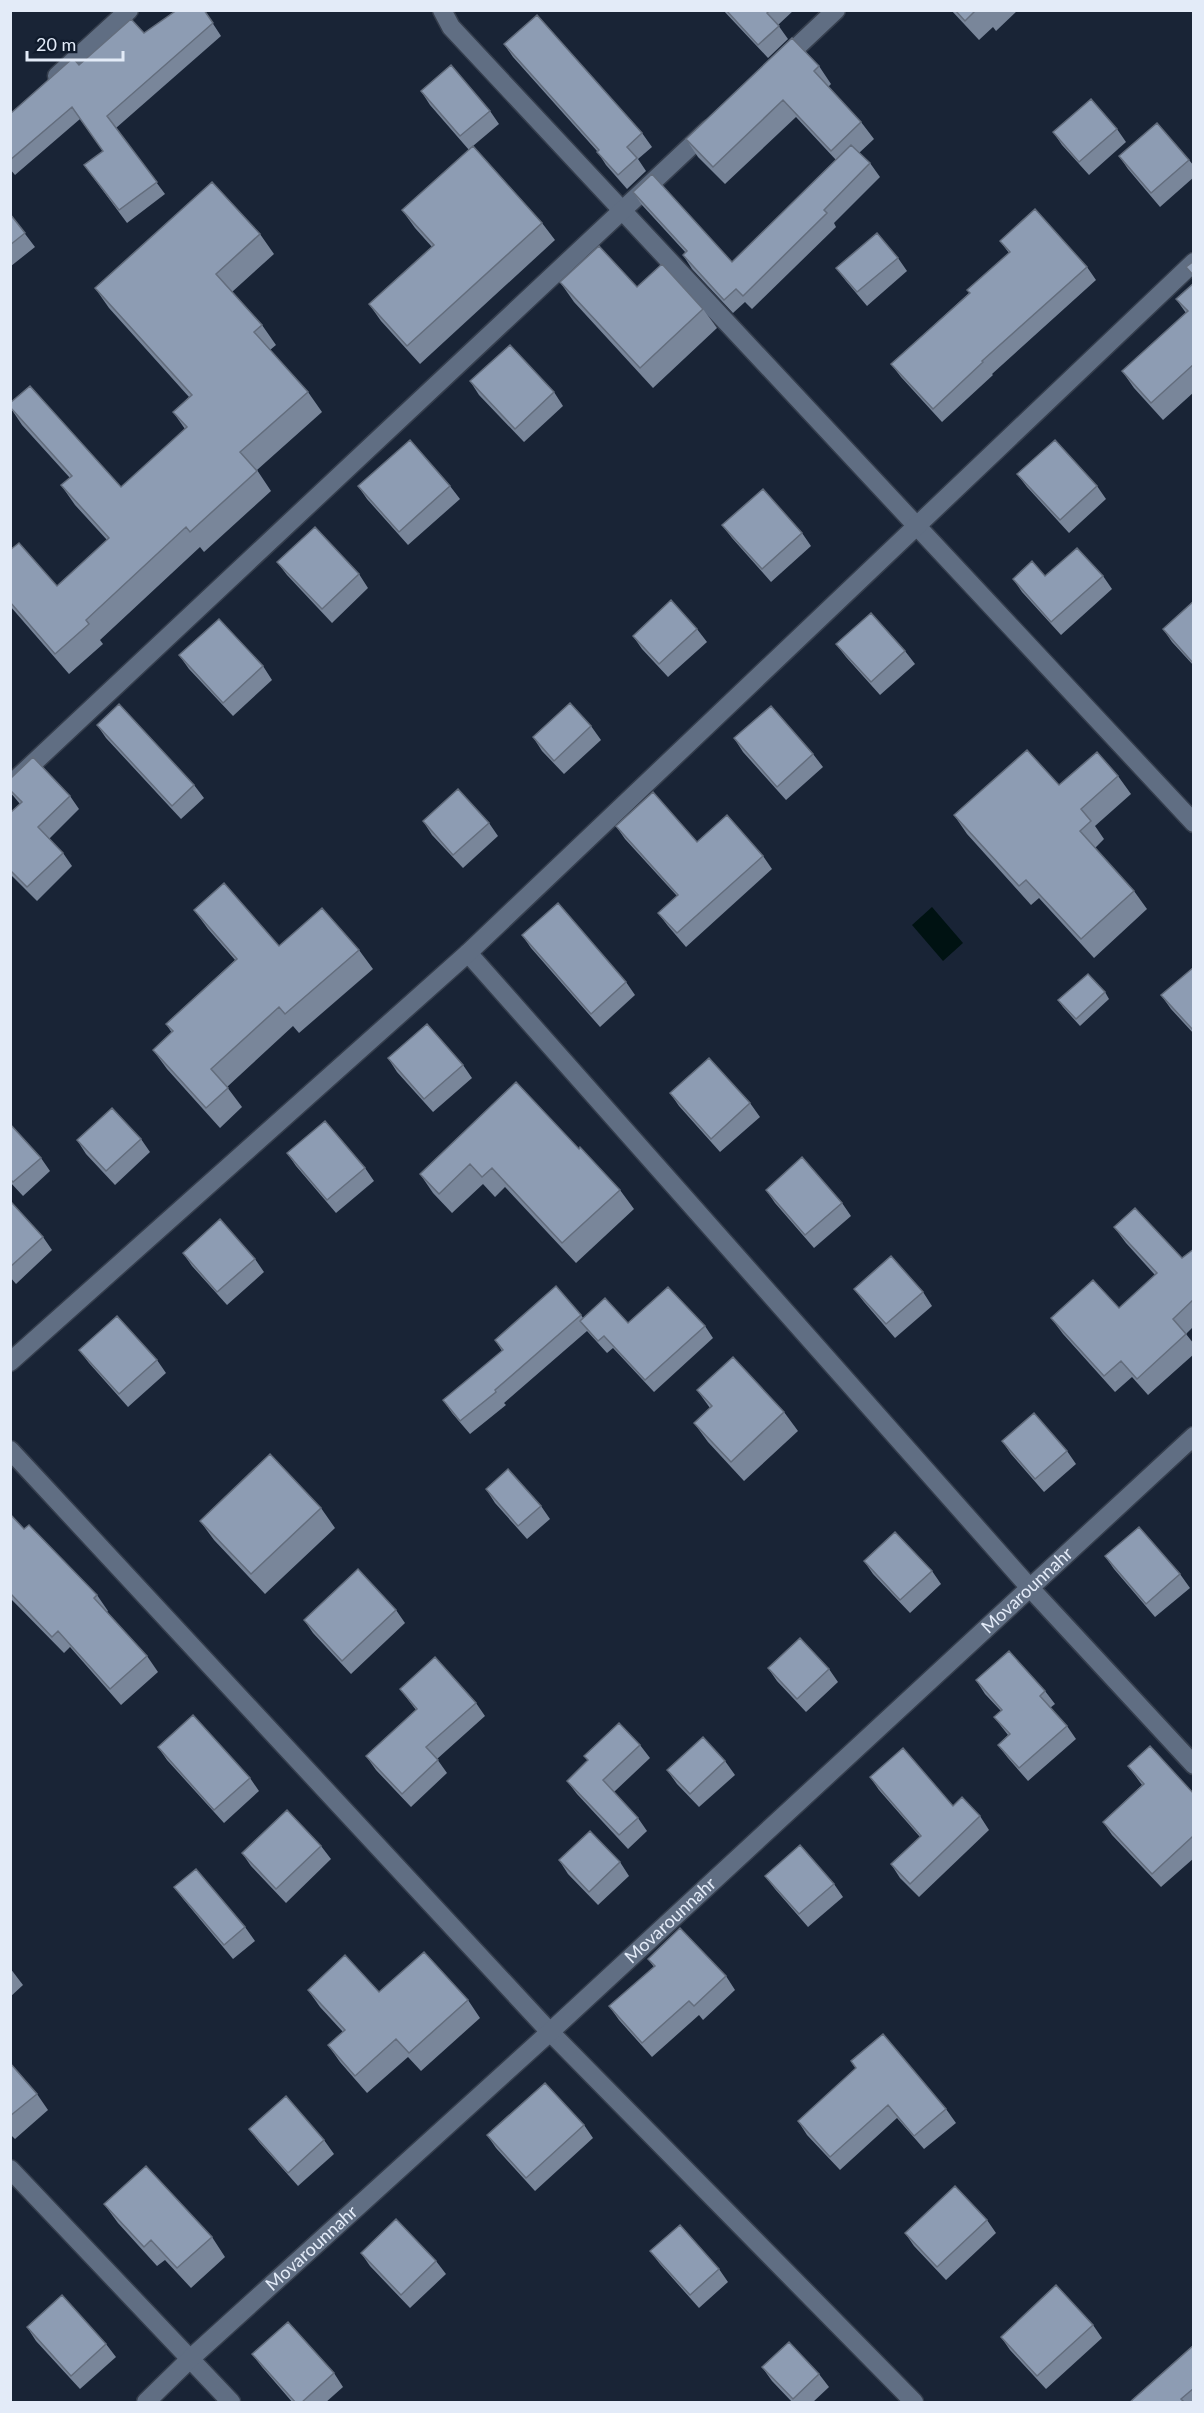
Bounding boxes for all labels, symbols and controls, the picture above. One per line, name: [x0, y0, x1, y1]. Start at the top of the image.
scale bar: [27, 24, 123, 62]
text: 20 m: [36, 33, 76, 55]
street label: Movarounnahr: [976, 1542, 1077, 1637]
street label: Movarounnahr: [620, 1872, 720, 1967]
street label: Movarounnahr: [261, 2200, 362, 2295]

